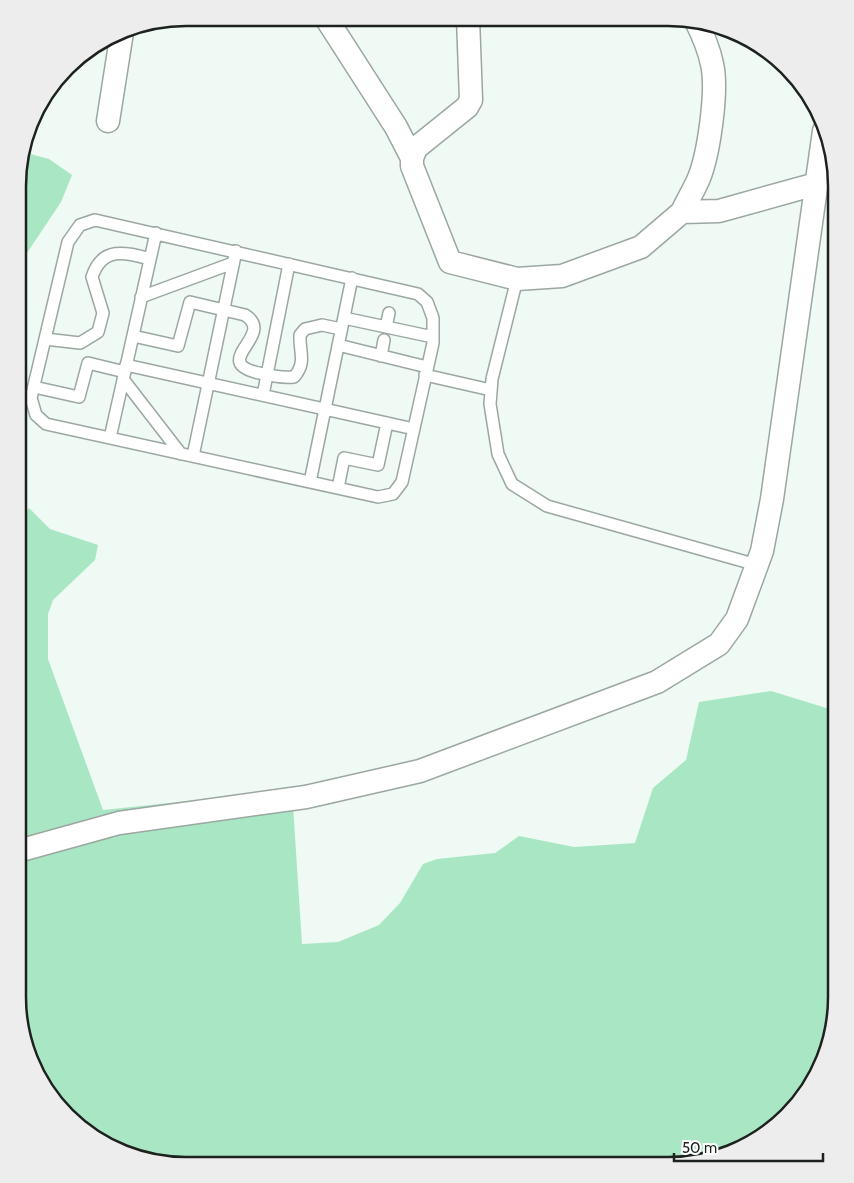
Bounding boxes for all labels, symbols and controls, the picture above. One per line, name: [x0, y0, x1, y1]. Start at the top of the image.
scale bar: [674, 1130, 823, 1162]
text: 50 m: [682, 1139, 717, 1157]

